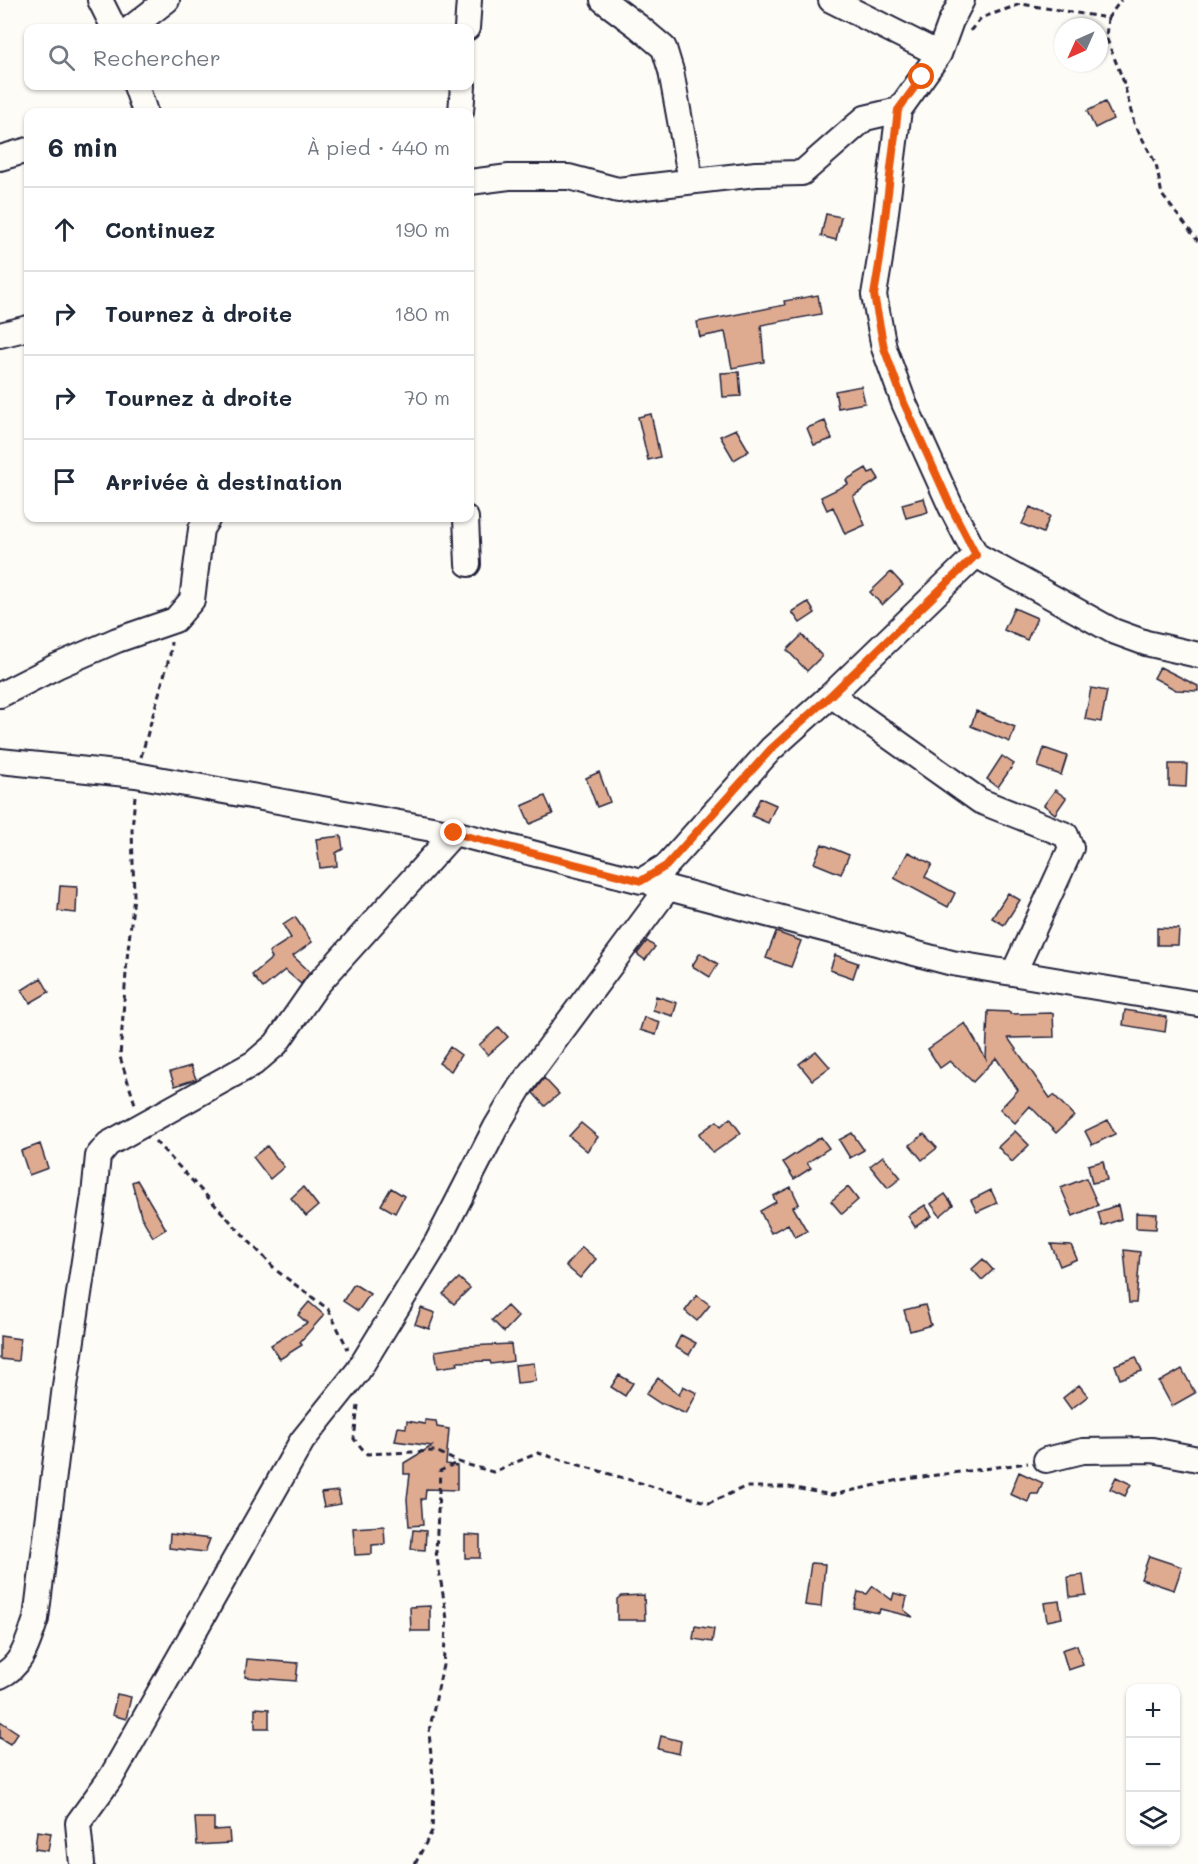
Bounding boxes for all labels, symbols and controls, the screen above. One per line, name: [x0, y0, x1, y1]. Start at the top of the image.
north arrow: [1054, 18, 1108, 72]
search box: [24, 24, 474, 90]
icon: search: [45, 41, 78, 74]
text: Rechercher: [93, 43, 221, 72]
route start: [908, 63, 934, 89]
text: 6 min: [48, 130, 117, 164]
text: À pied · 440 m: [307, 134, 450, 160]
icon: ahead: [48, 213, 81, 246]
text: Continuez: [105, 215, 215, 244]
text: 190 m: [395, 216, 450, 242]
icon: right: [48, 297, 81, 330]
text: Tournez à droite: [105, 299, 292, 328]
text: 180 m: [394, 300, 450, 326]
icon: right: [48, 381, 81, 414]
text: Tournez à droite: [105, 383, 292, 412]
text: 70 m: [404, 384, 450, 410]
icon: arrive: [48, 465, 81, 498]
text: Arrivée à destination: [105, 467, 342, 496]
route end: [440, 819, 466, 845]
map controls: [1126, 1684, 1180, 1846]
button: +: [1126, 1684, 1180, 1738]
button: −: [1126, 1738, 1180, 1792]
button: layers: [1126, 1792, 1180, 1846]

